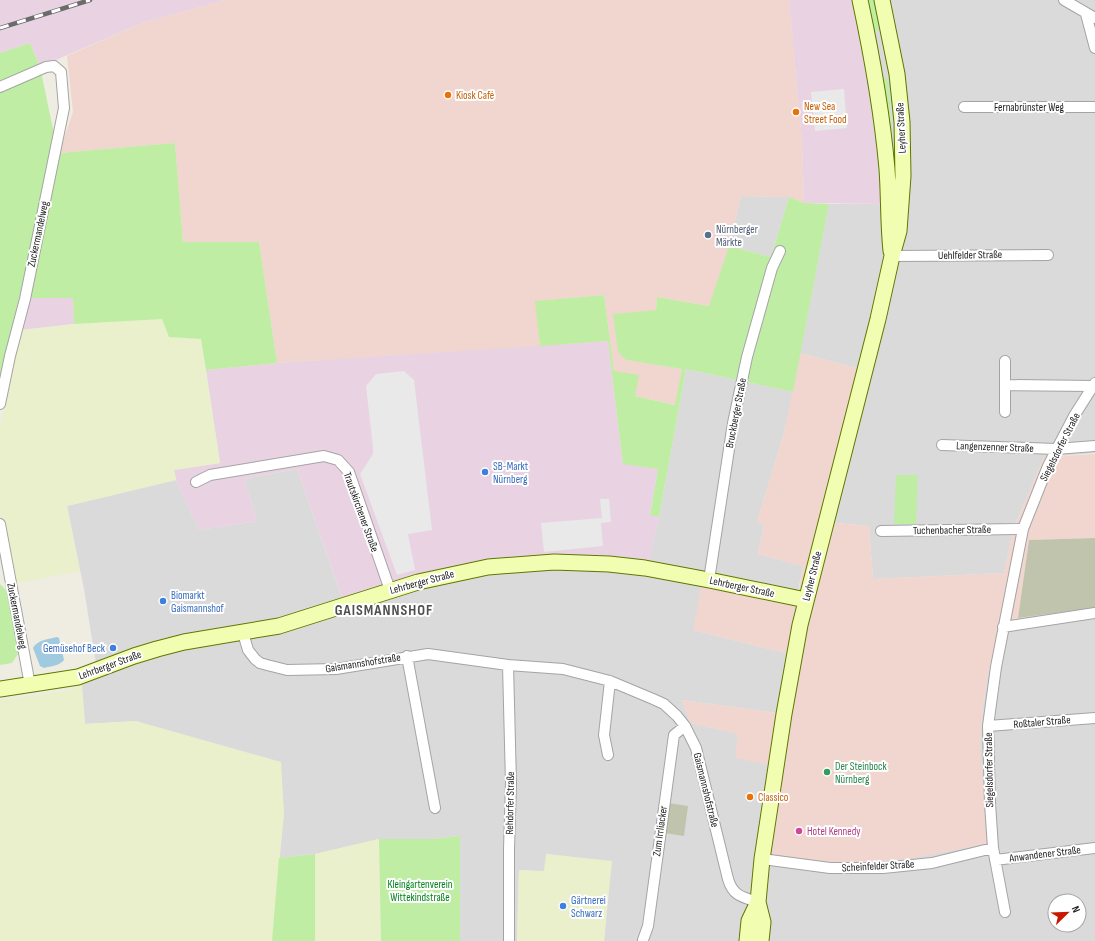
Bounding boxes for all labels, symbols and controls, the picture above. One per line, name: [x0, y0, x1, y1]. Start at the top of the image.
place label: Kiosk Café: [456, 89, 494, 102]
marker: Kiosk Café: [443, 90, 453, 100]
place label: New Sea Street Food: [804, 100, 847, 126]
street label: Fernabrünster Weg: [994, 101, 1065, 114]
street label: Leyher Straße: [893, 102, 909, 154]
marker: New Sea Street Food: [791, 107, 801, 117]
street label: Zuckermandelweg: [25, 199, 51, 268]
place label: Nürnberger Märkte: [716, 223, 758, 249]
marker: Nürnberger Märkte: [703, 230, 713, 240]
street label: Uehlfelder Straße: [938, 248, 1002, 262]
street label: Bruckberger Straße: [723, 377, 749, 449]
street label: Siegelsdorfer Straße: [1037, 411, 1083, 483]
street label: Langenzenner Straße: [956, 439, 1034, 455]
place label: SB-Markt Nürnberg: [493, 460, 529, 486]
marker: SB-Markt Nürnberg: [480, 467, 490, 477]
street label: Trautskirchener Straße: [341, 470, 381, 554]
street label: Tuchenbacher Straße: [913, 523, 991, 537]
street label: Leyher Straße: [800, 550, 824, 602]
street label: Lehrberger Straße: [388, 567, 456, 597]
street label: Lehrberger Straße: [708, 574, 776, 600]
street label: Zuckermandelweg: [4, 582, 30, 651]
place label: Biomarkt Gaismannshof: [171, 589, 225, 615]
marker: Biomarkt Gaismannshof: [158, 596, 168, 606]
district label: GAISMANNSHOF: [335, 601, 433, 620]
place label: Gemüsehof Beck: [43, 642, 106, 655]
marker: Gemüsehof Beck: [108, 643, 118, 653]
street label: Lehrberger Straße: [77, 648, 143, 682]
street label: Gaismannshofstraße: [324, 651, 402, 675]
street label: Roßtaler Straße: [1013, 713, 1071, 731]
street label: Siegelsdorfer Straße: [982, 732, 996, 808]
street label: Gaismannshofstraße: [690, 751, 722, 829]
place label: Der Steinbock Nürnberg: [835, 760, 887, 786]
marker: Der Steinbock Nürnberg: [822, 767, 832, 777]
street label: Rehdorfer Straße: [503, 771, 517, 835]
place label: Classico: [758, 791, 789, 804]
marker: Classico: [745, 792, 755, 802]
street label: Zum Irrliacker: [650, 805, 670, 857]
place label: Hotel Kennedy: [807, 825, 861, 838]
marker: Hotel Kennedy: [794, 826, 804, 836]
street label: Anwandener Straße: [1007, 843, 1082, 865]
street label: Scheinfelder Straße: [841, 858, 915, 874]
park label: Kleingartenverein Wittekindstraße: [387, 878, 453, 904]
north arrow: [1047, 893, 1087, 933]
place label: Gärtnerei Schwarz: [571, 894, 606, 920]
marker: Gärtnerei Schwarz: [558, 901, 568, 911]
text: N: [1069, 904, 1083, 915]

